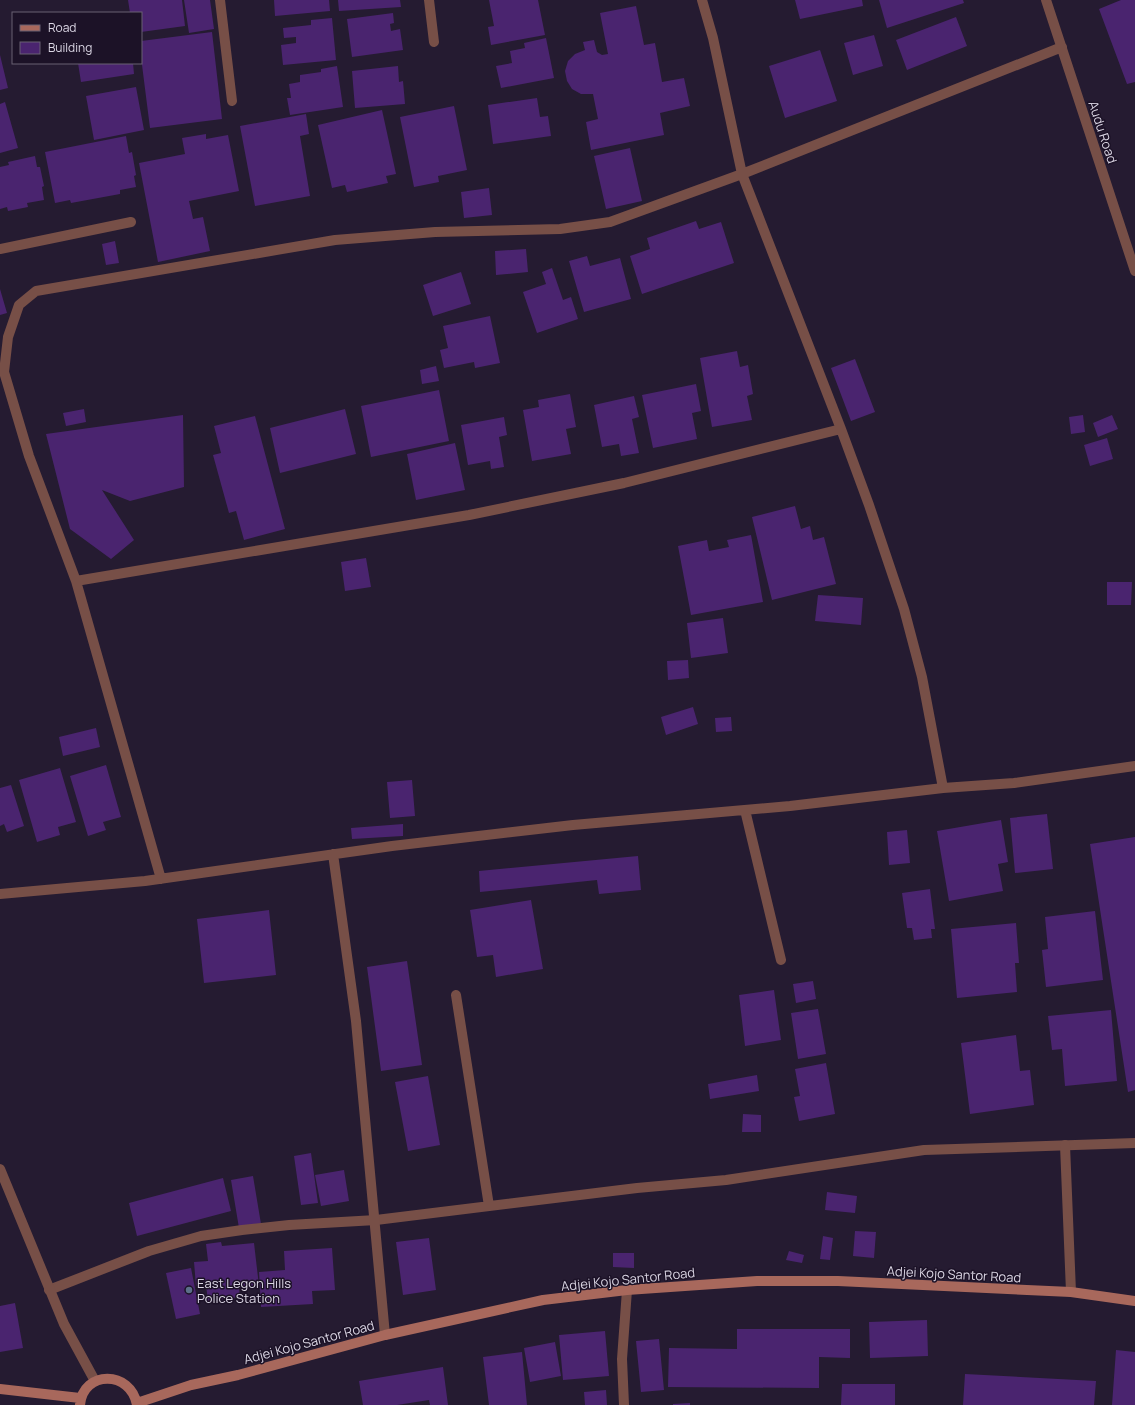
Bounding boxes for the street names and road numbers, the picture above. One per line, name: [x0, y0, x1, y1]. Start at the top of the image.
street label: Audu Road: [1084, 98, 1122, 166]
street label: Adjei Kojo Santor Road: [886, 1261, 1022, 1287]
street label: Adjei Kojo Santor Road: [560, 1263, 696, 1295]
street label: Adjei Kojo Santor Road: [242, 1316, 376, 1368]

